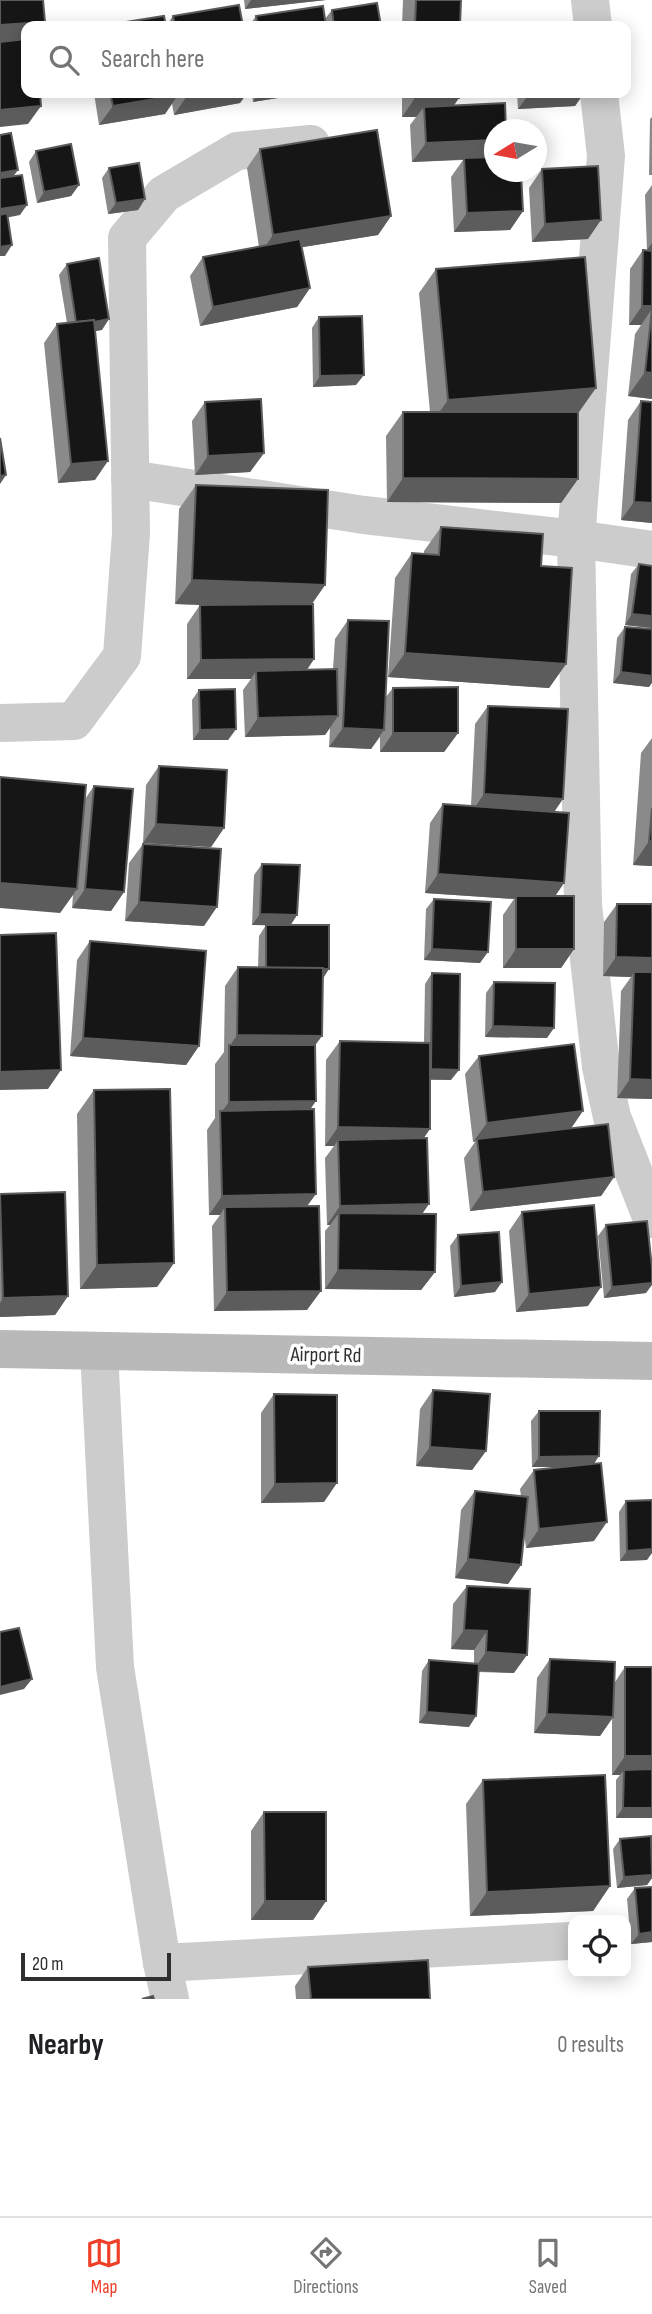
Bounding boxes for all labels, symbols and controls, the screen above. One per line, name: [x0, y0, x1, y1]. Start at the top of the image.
search box: [21, 21, 631, 98]
icon: search: [45, 41, 83, 79]
text: Search here: [101, 44, 204, 75]
north arrow: [484, 119, 547, 182]
street label: Airport Rd: [290, 1342, 361, 1368]
map controls: [568, 1915, 631, 1978]
button: locate: [568, 1915, 631, 1978]
scale bar: [21, 1950, 172, 1982]
text: 20 m: [32, 1953, 64, 1976]
text: Nearby: [28, 2027, 104, 2063]
text: 0 results: [557, 2031, 624, 2059]
tab: Map: [85, 2234, 123, 2299]
tab: Directions: [293, 2234, 359, 2299]
tab: Saved: [529, 2234, 567, 2299]

